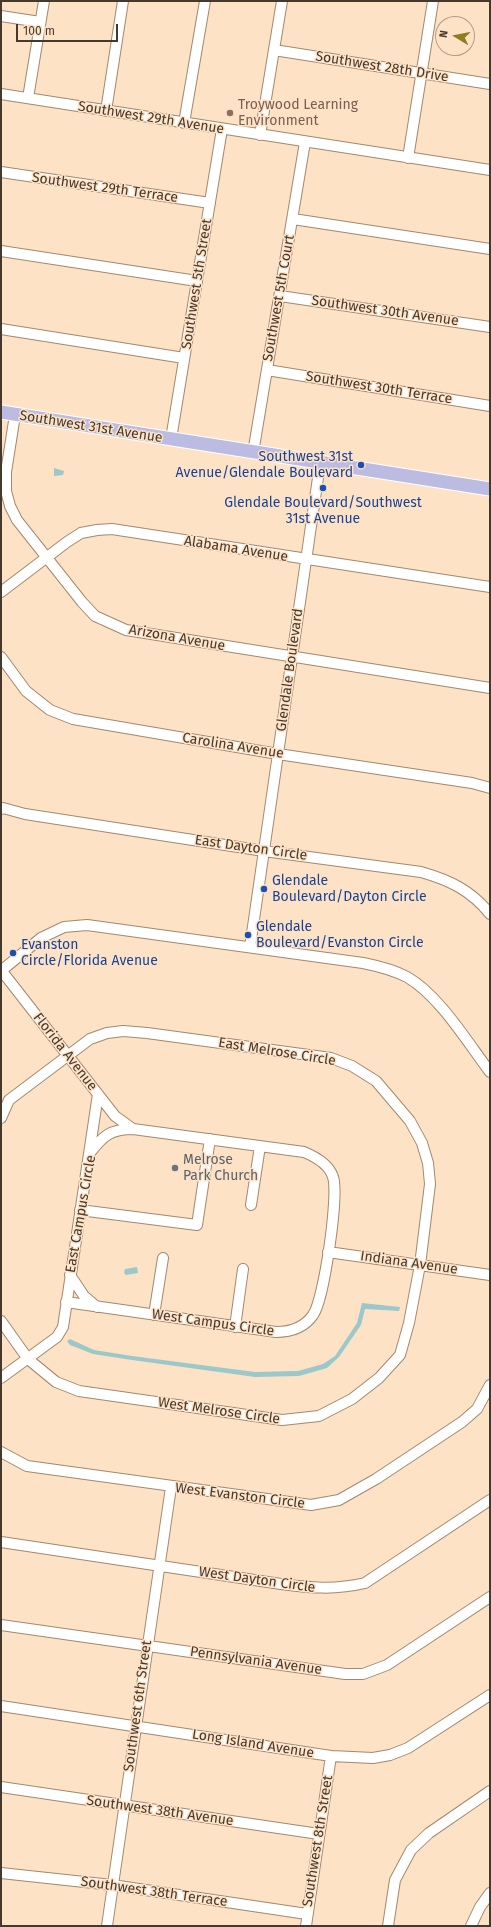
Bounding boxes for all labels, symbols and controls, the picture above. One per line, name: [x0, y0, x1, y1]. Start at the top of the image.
scale bar: [18, 16, 120, 42]
north arrow: [435, 16, 475, 56]
text: 100 m: [23, 24, 55, 38]
text: N: [437, 29, 451, 39]
street label: Southwest 28th Drive: [314, 48, 450, 86]
place label: Troywood Learning Environment: [238, 97, 358, 130]
street label: Southwest 29th Avenue: [77, 98, 225, 138]
marker: Troywood Learning Environment: [225, 108, 235, 118]
street label: Southwest 29th Terrace: [31, 169, 179, 207]
street label: Southwest 5th Street: [178, 217, 216, 351]
street label: Southwest 5th Court: [260, 233, 298, 363]
street label: Southwest 30th Avenue: [310, 292, 460, 330]
street label: Southwest 30th Terrace: [305, 368, 453, 408]
street label: Southwest 31st Avenue: [18, 407, 164, 447]
place label: Southwest 31st Avenue/Glendale Boulevard: [176, 449, 353, 482]
marker: Southwest 31st Avenue/Glendale Boulevard: [356, 460, 366, 470]
marker: Glendale Boulevard/Southwest 31st Avenue: [318, 483, 328, 493]
place label: Glendale Boulevard/Southwest 31st Avenue: [224, 495, 422, 528]
street label: Alabama Avenue: [183, 532, 289, 566]
street label: Glendale Boulevard: [273, 607, 307, 733]
street label: Arizona Avenue: [127, 621, 227, 655]
street label: Carolina Avenue: [181, 730, 285, 762]
street label: East Dayton Circle: [194, 832, 308, 864]
place label: Glendale Boulevard/Dayton Circle: [272, 873, 427, 906]
marker: Glendale Boulevard/Dayton Circle: [259, 884, 269, 894]
place label: Glendale Boulevard/Evanston Circle: [256, 919, 424, 952]
marker: Glendale Boulevard/Evanston Circle: [243, 930, 253, 940]
place label: Evanston Circle/Florida Avenue: [21, 937, 158, 970]
marker: Evanston Circle/Florida Avenue: [8, 948, 18, 958]
street label: Florida Avenue: [29, 1010, 101, 1094]
street label: East Melrose Circle: [217, 1034, 337, 1070]
place label: Melrose Park Church: [183, 1152, 258, 1184]
street label: East Campus Circle: [62, 1154, 100, 1274]
marker: Melrose Park Church: [170, 1163, 180, 1173]
street label: Indiana Avenue: [359, 1248, 459, 1278]
street label: West Campus Circle: [151, 1306, 275, 1340]
street label: West Melrose Circle: [157, 1394, 281, 1428]
street label: West Evanston Circle: [174, 1480, 306, 1512]
street label: West Dayton Circle: [198, 1563, 316, 1597]
street label: Southwest 6th Street: [120, 1639, 156, 1773]
street label: Pennsylvania Avenue: [189, 1643, 323, 1679]
street label: Long Island Avenue: [191, 1726, 315, 1762]
street label: Southwest 8th Street: [299, 1774, 337, 1908]
street label: Southwest 38th Avenue: [85, 1792, 235, 1830]
street label: Southwest 38th Terrace: [80, 1873, 228, 1911]

